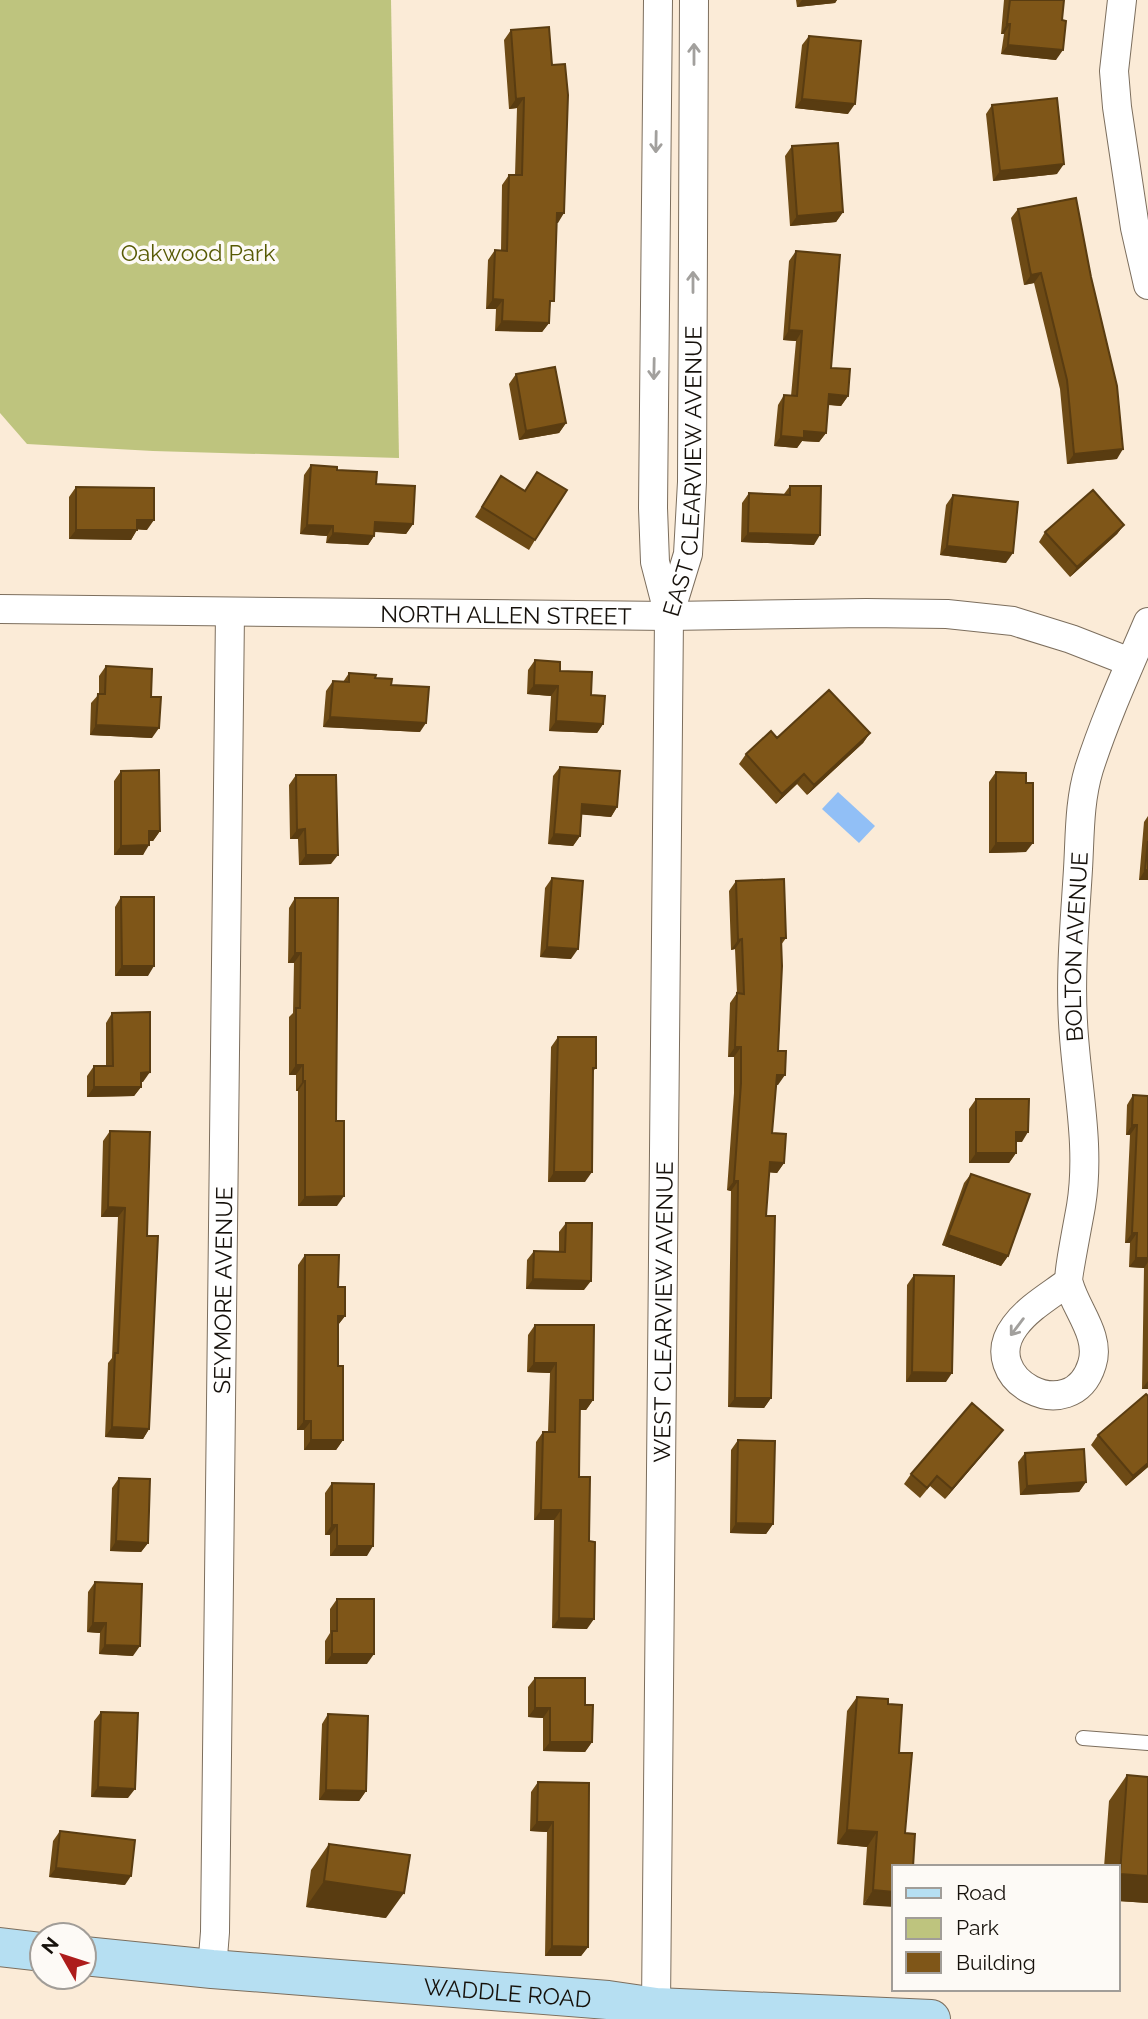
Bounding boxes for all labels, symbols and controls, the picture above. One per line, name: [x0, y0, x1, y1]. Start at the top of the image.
one-way arrow: [687, 43, 701, 66]
one-way arrow: [650, 130, 663, 153]
park label: Oakwood Park: [121, 239, 275, 266]
one-way arrow: [686, 270, 700, 293]
street label: EAST CLEARVIEW AVENUE: [656, 326, 706, 619]
one-way arrow: [647, 357, 661, 380]
street label: NORTH ALLEN STREET: [380, 599, 632, 629]
street label: BOLTON AVENUE: [1059, 851, 1092, 1043]
street label: WEST CLEARVIEW AVENUE: [648, 1161, 677, 1463]
street label: SEYMORE AVENUE: [208, 1186, 237, 1394]
one-way arrow: [1010, 1317, 1025, 1336]
legend: [892, 1865, 1120, 1991]
text: Road: [956, 1880, 1006, 1905]
text: Park: [956, 1915, 999, 1940]
north arrow: [28, 1921, 98, 1991]
text: N: [37, 1933, 63, 1958]
text: Building: [956, 1950, 1036, 1975]
street label: WADDLE ROAD: [423, 1972, 592, 2012]

